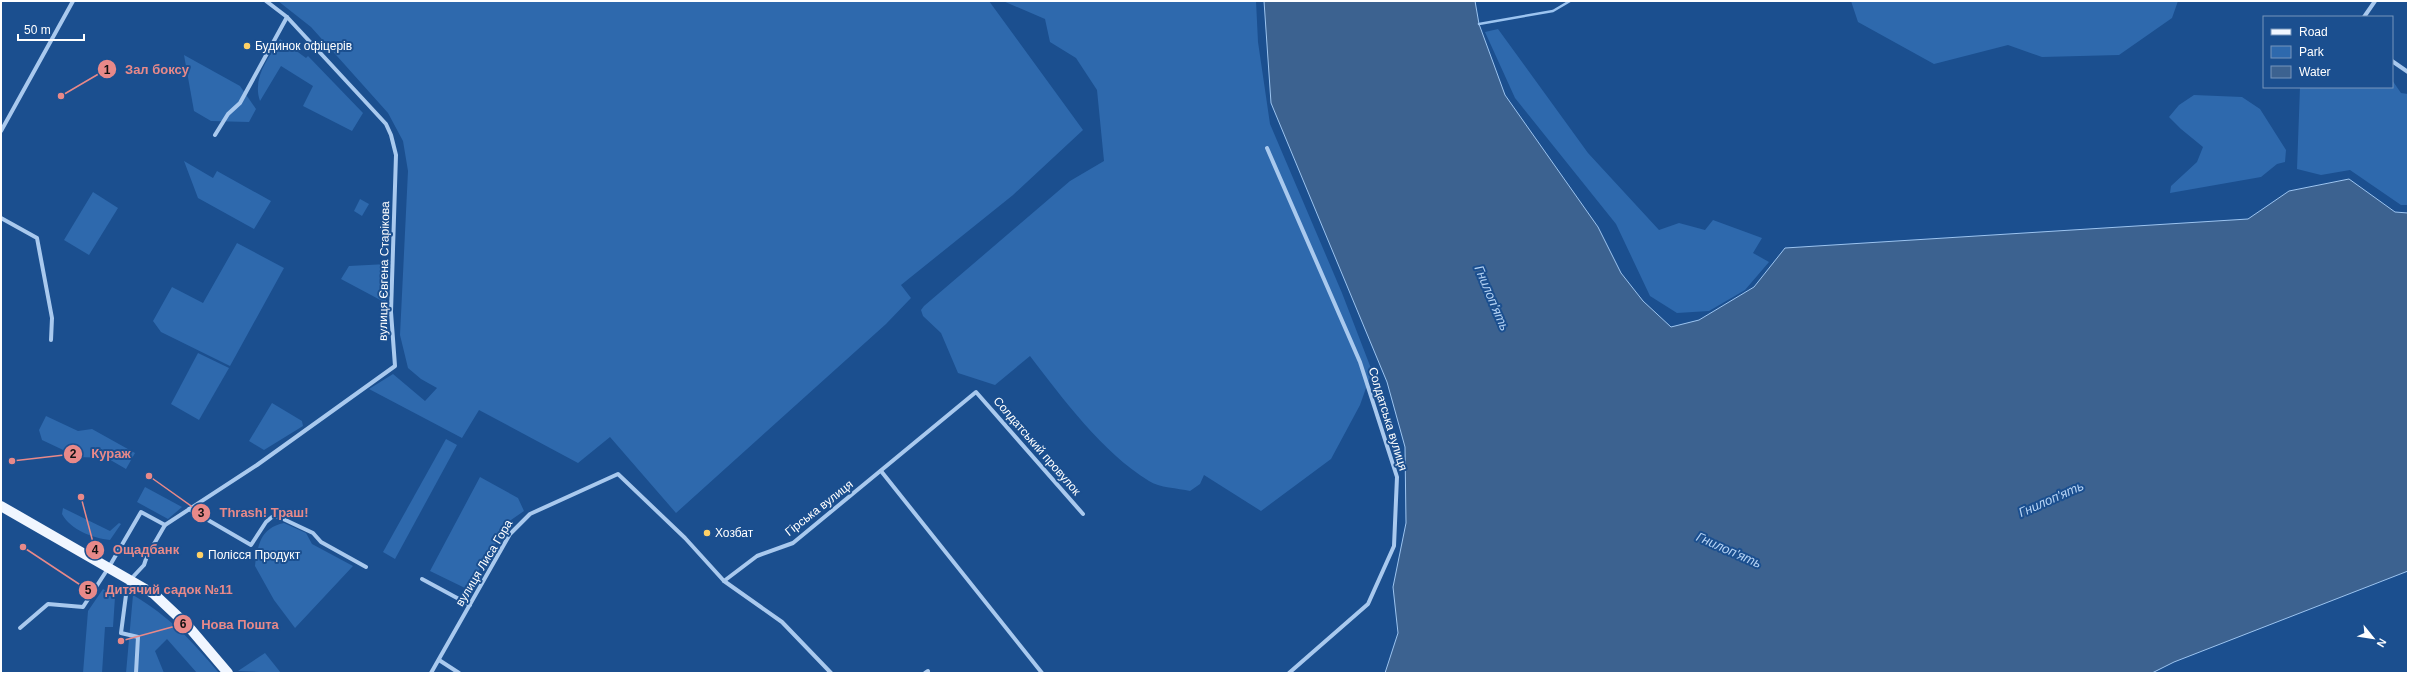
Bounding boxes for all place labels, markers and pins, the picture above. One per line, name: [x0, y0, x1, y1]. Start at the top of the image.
place label: Будинок офіцерів: [255, 39, 352, 53]
marker: Будинок офіцерів: [242, 41, 252, 51]
callout: Зал боксу: [97, 57, 197, 82]
callout: Кураж: [63, 441, 139, 466]
callout: Thrash! Траш!: [191, 500, 317, 525]
place label: Хозбат: [715, 526, 754, 540]
marker: Хозбат: [702, 528, 712, 538]
callout: Ощадбанк: [85, 537, 187, 562]
place label: Полісся Продукт: [208, 548, 301, 562]
marker: Полісся Продукт: [195, 550, 205, 560]
callout: Дитячий садок №11: [78, 577, 241, 602]
callout: Нова Пошта: [173, 612, 286, 637]

